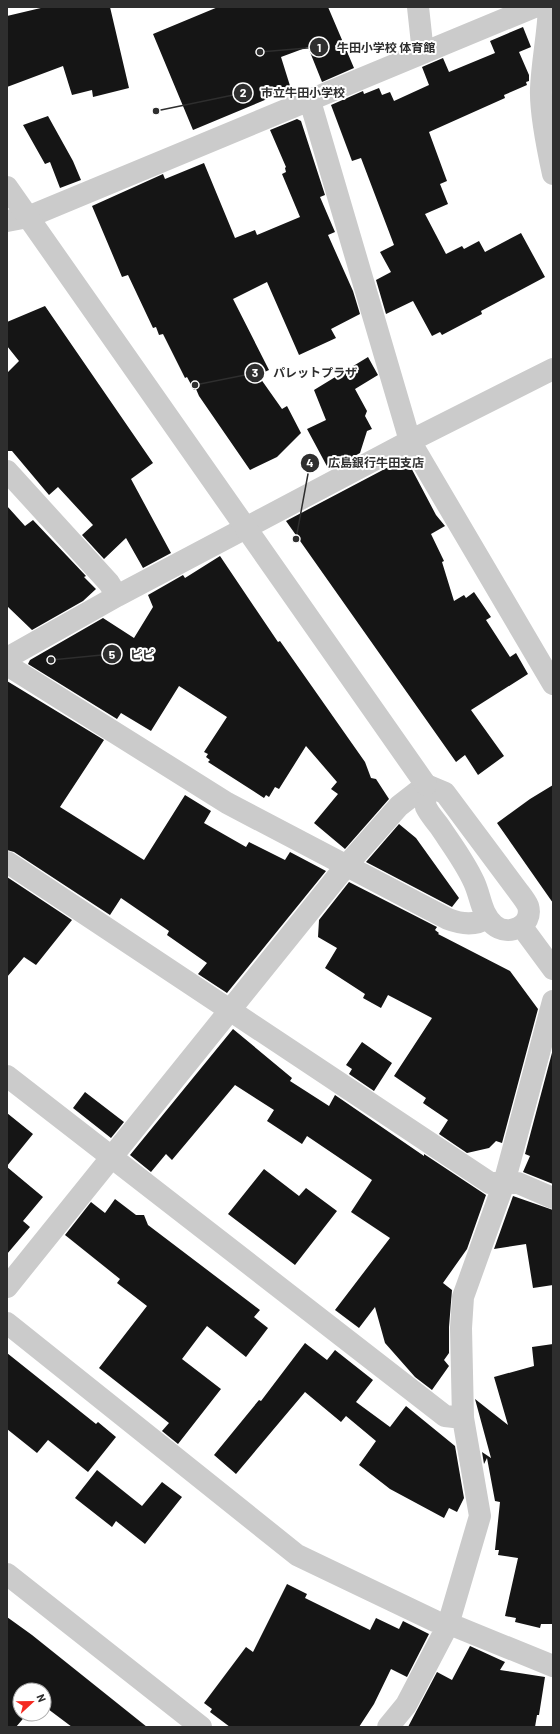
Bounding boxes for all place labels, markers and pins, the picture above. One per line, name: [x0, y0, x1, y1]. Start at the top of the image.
callout: 牛田小学校 体育館: [309, 35, 443, 59]
callout: 市立牛田小学校: [233, 81, 353, 105]
callout: パレットプラザ: [245, 361, 365, 385]
callout: 広島銀行牛田支店: [300, 451, 432, 475]
callout: ピピ: [102, 642, 162, 666]

